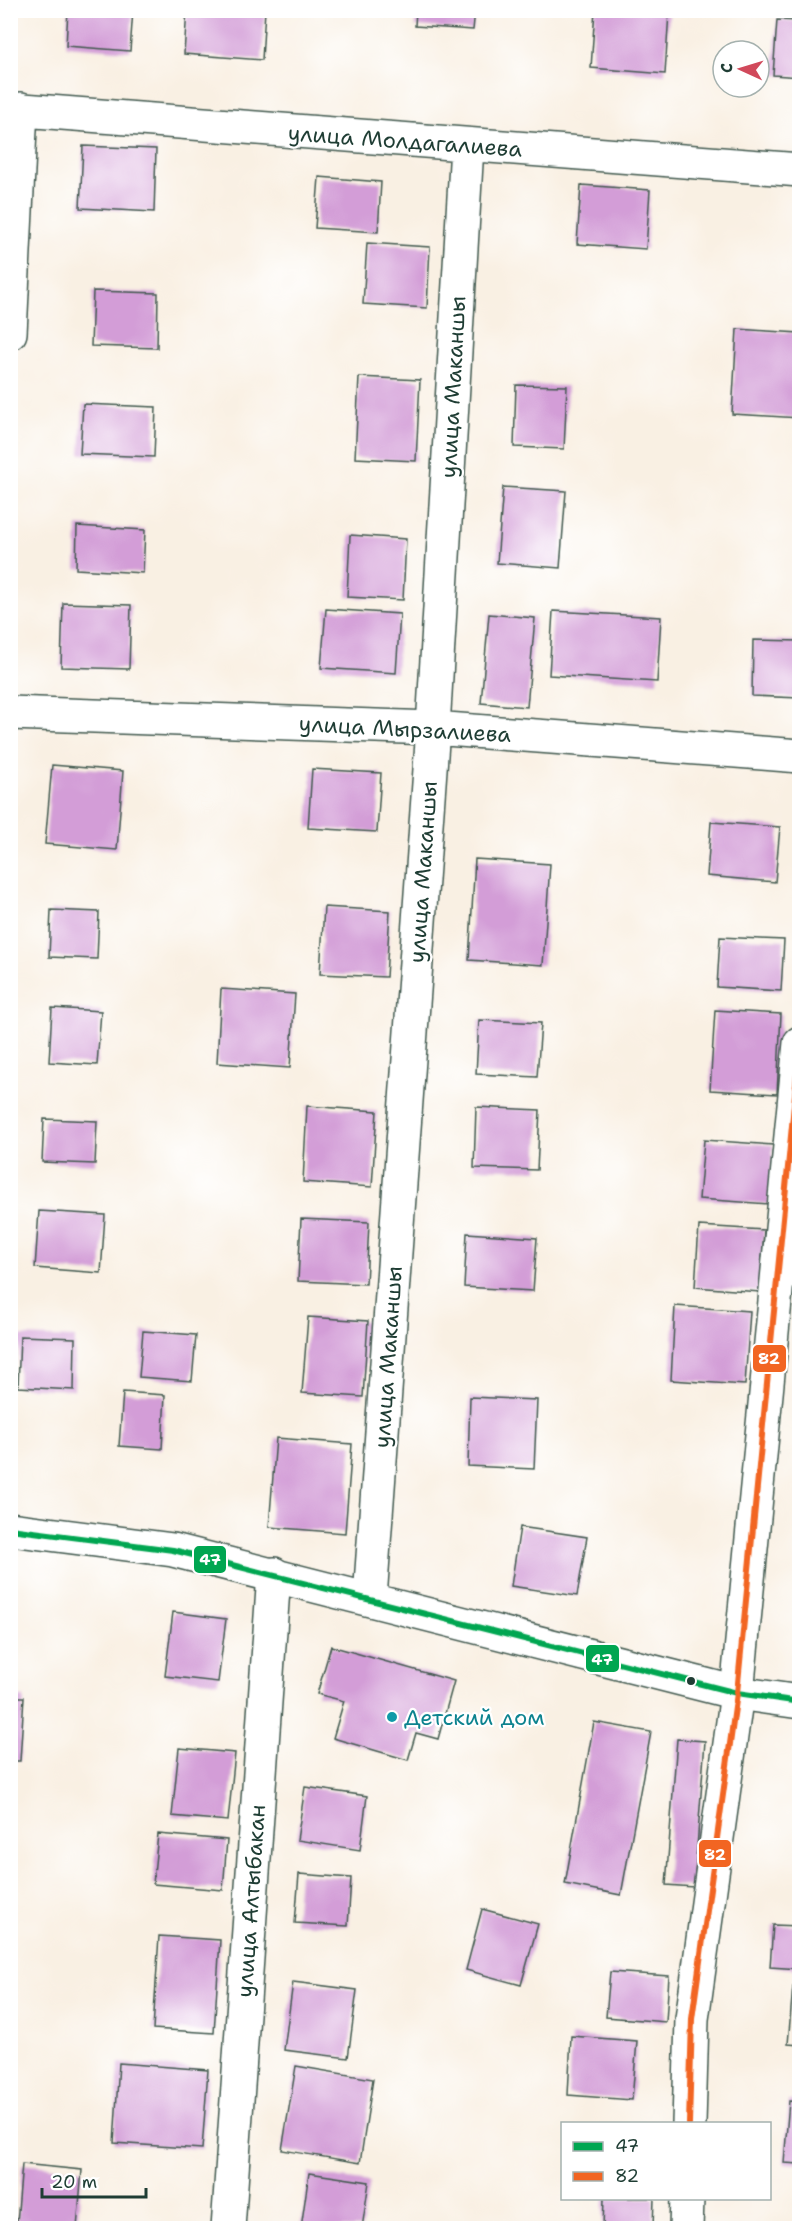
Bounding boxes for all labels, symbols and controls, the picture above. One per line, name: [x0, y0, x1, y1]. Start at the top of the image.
north arrow: [711, 39, 771, 99]
text: С: [716, 62, 737, 74]
street label: улица Молдагалиева: [287, 118, 523, 164]
street label: улица Маканшы: [434, 295, 472, 479]
street label: улица Мырзалиева: [298, 709, 512, 749]
street label: улица Маканшы: [402, 780, 444, 964]
street label: улица Маканшы: [367, 1265, 409, 1449]
line badge: 82: [752, 1344, 787, 1373]
text: 82: [758, 1348, 780, 1369]
line badge: 47: [193, 1545, 227, 1574]
text: 47: [199, 1549, 221, 1570]
line badge: 47: [585, 1644, 620, 1673]
text: 47: [591, 1649, 613, 1670]
unlabelled marker: [685, 1675, 697, 1687]
place label: Детский дом: [404, 1703, 544, 1732]
marker: Детский дом: [385, 1710, 399, 1724]
street label: улица Алтыбакан: [230, 1804, 272, 1998]
line badge: 82: [698, 1839, 732, 1868]
text: 82: [704, 1844, 726, 1865]
legend: [561, 2122, 771, 2200]
text: 47: [615, 2134, 639, 2158]
scale bar: [42, 2161, 146, 2199]
text: 82: [615, 2164, 639, 2188]
text: 20 m: [51, 2170, 97, 2194]

